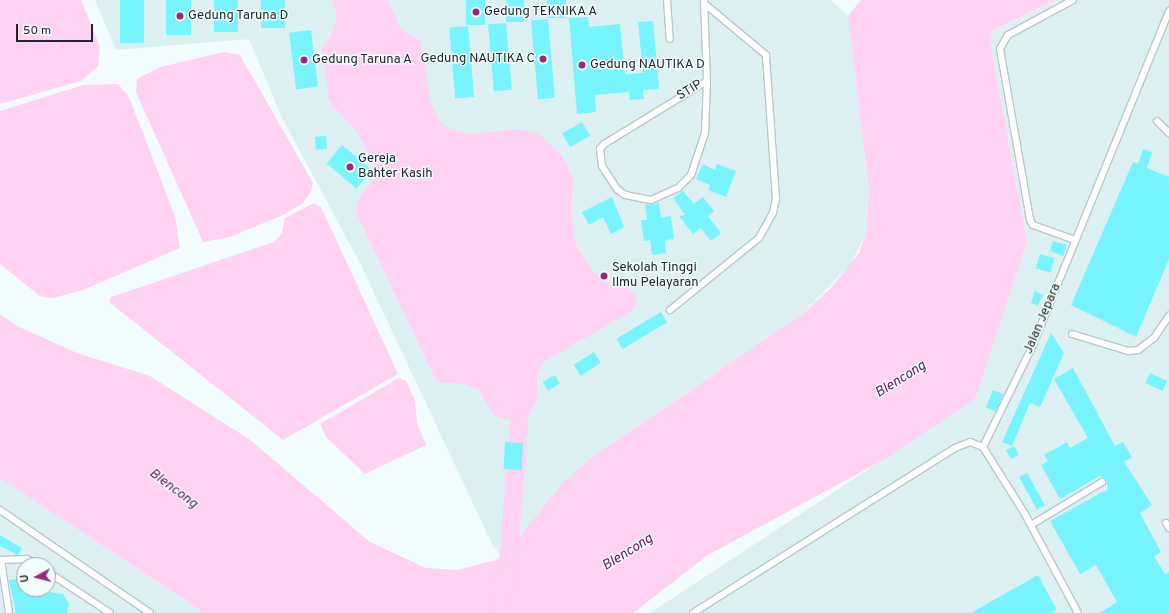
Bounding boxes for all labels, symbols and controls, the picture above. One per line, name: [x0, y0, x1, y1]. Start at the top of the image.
place label: Gedung TEKNIKA A: [484, 4, 599, 20]
marker: Gedung TEKNIKA A: [471, 7, 481, 17]
place label: Gedung Taruna D: [188, 8, 289, 24]
marker: Gedung Taruna D: [175, 11, 185, 21]
scale bar: [18, 16, 95, 42]
text: 50 m: [23, 23, 51, 39]
place label: Gedung NAUTIKA C: [420, 51, 535, 67]
place label: Gedung Taruna A: [312, 52, 413, 68]
marker: Gedung NAUTIKA C: [538, 54, 548, 64]
marker: Gedung Taruna A: [299, 55, 309, 65]
place label: Gedung NAUTIKA D: [590, 57, 705, 73]
marker: Gedung NAUTIKA D: [577, 60, 587, 70]
street label: STIP: [674, 77, 706, 105]
place label: Gereja Bahter Kasih: [358, 152, 433, 183]
marker: Gereja Bahter Kasih: [345, 162, 355, 172]
place label: Sekolah Tinggi Ilmu Pelayaran: [612, 261, 699, 292]
marker: Sekolah Tinggi Ilmu Pelayaran: [599, 271, 609, 281]
street label: Jalan Jepara: [1021, 281, 1065, 357]
water label: Blencong: [873, 358, 929, 402]
water label: Blencong: [145, 465, 201, 513]
water label: Blencong: [600, 531, 656, 575]
north arrow: [16, 557, 56, 597]
text: U: [18, 574, 33, 583]

